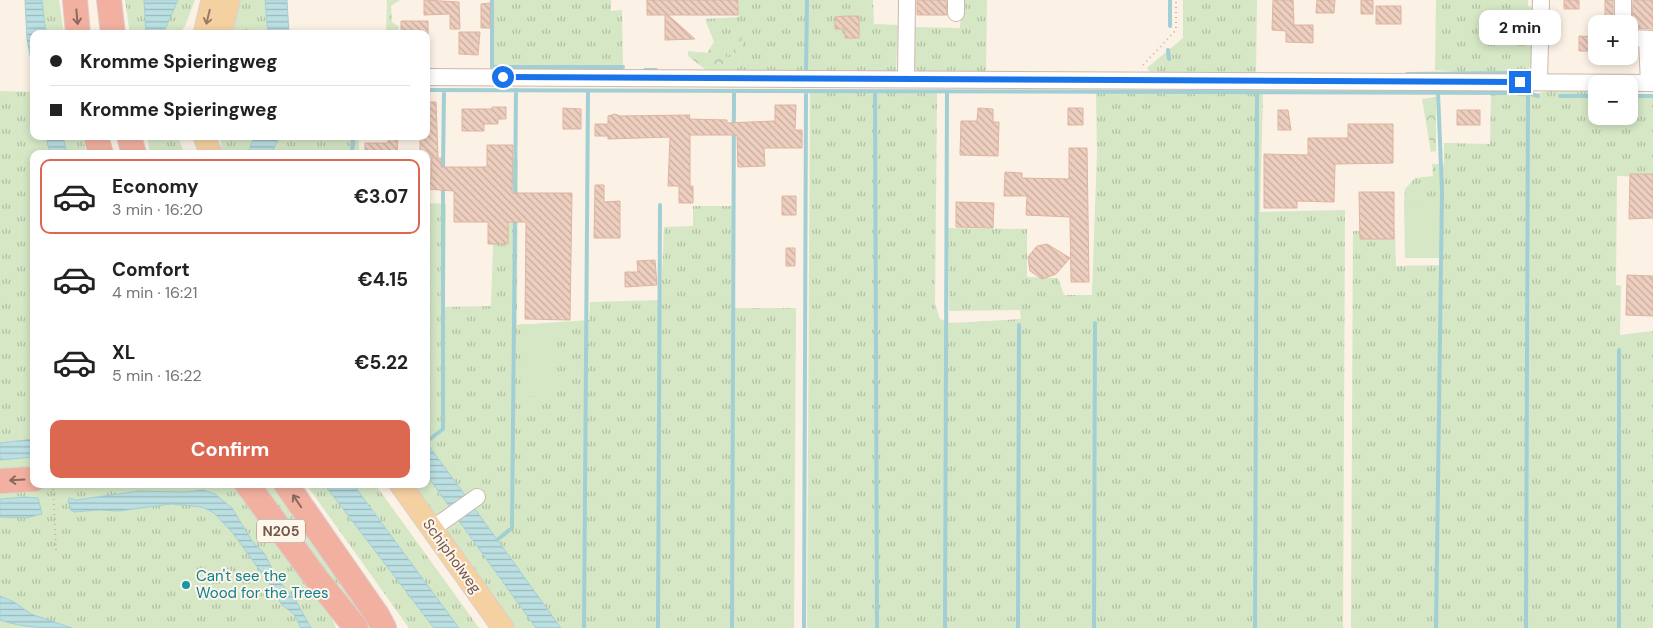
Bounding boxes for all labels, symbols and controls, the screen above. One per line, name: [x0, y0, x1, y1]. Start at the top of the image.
one-way arrow: [202, 8, 212, 24]
one-way arrow: [72, 9, 82, 25]
callout: 2 min: [1479, 9, 1561, 44]
map controls: [1588, 15, 1638, 125]
button: +: [1588, 15, 1638, 65]
text: 2 min: [1499, 17, 1541, 38]
text: Kromme Spieringweg: [80, 49, 278, 74]
route start: [492, 66, 514, 88]
route end: [1509, 71, 1531, 93]
button: −: [1588, 75, 1638, 125]
text: Kromme Spieringweg: [80, 97, 278, 122]
icon: car: [52, 174, 97, 219]
text: Economy: [112, 174, 199, 199]
text: €3.07: [354, 184, 408, 209]
text: 3 min · 16:20: [112, 199, 203, 220]
icon: car: [52, 257, 97, 302]
text: Comfort: [112, 257, 190, 282]
text: €4.15: [358, 267, 408, 292]
text: 4 min · 16:21: [112, 282, 197, 303]
icon: car: [52, 340, 97, 385]
text: XL: [112, 340, 135, 365]
text: €5.22: [354, 350, 408, 375]
text: 5 min · 16:22: [112, 365, 202, 386]
button: Confirm: [50, 420, 410, 478]
one-way arrow: [9, 475, 25, 484]
one-way arrow: [292, 494, 302, 508]
street label: Schipholweg: [418, 515, 486, 597]
road number: N205: [257, 520, 305, 542]
place label: Can't see the Wood for the Trees: [196, 566, 329, 603]
marker: Can't see the Wood for the Trees: [180, 579, 192, 591]

